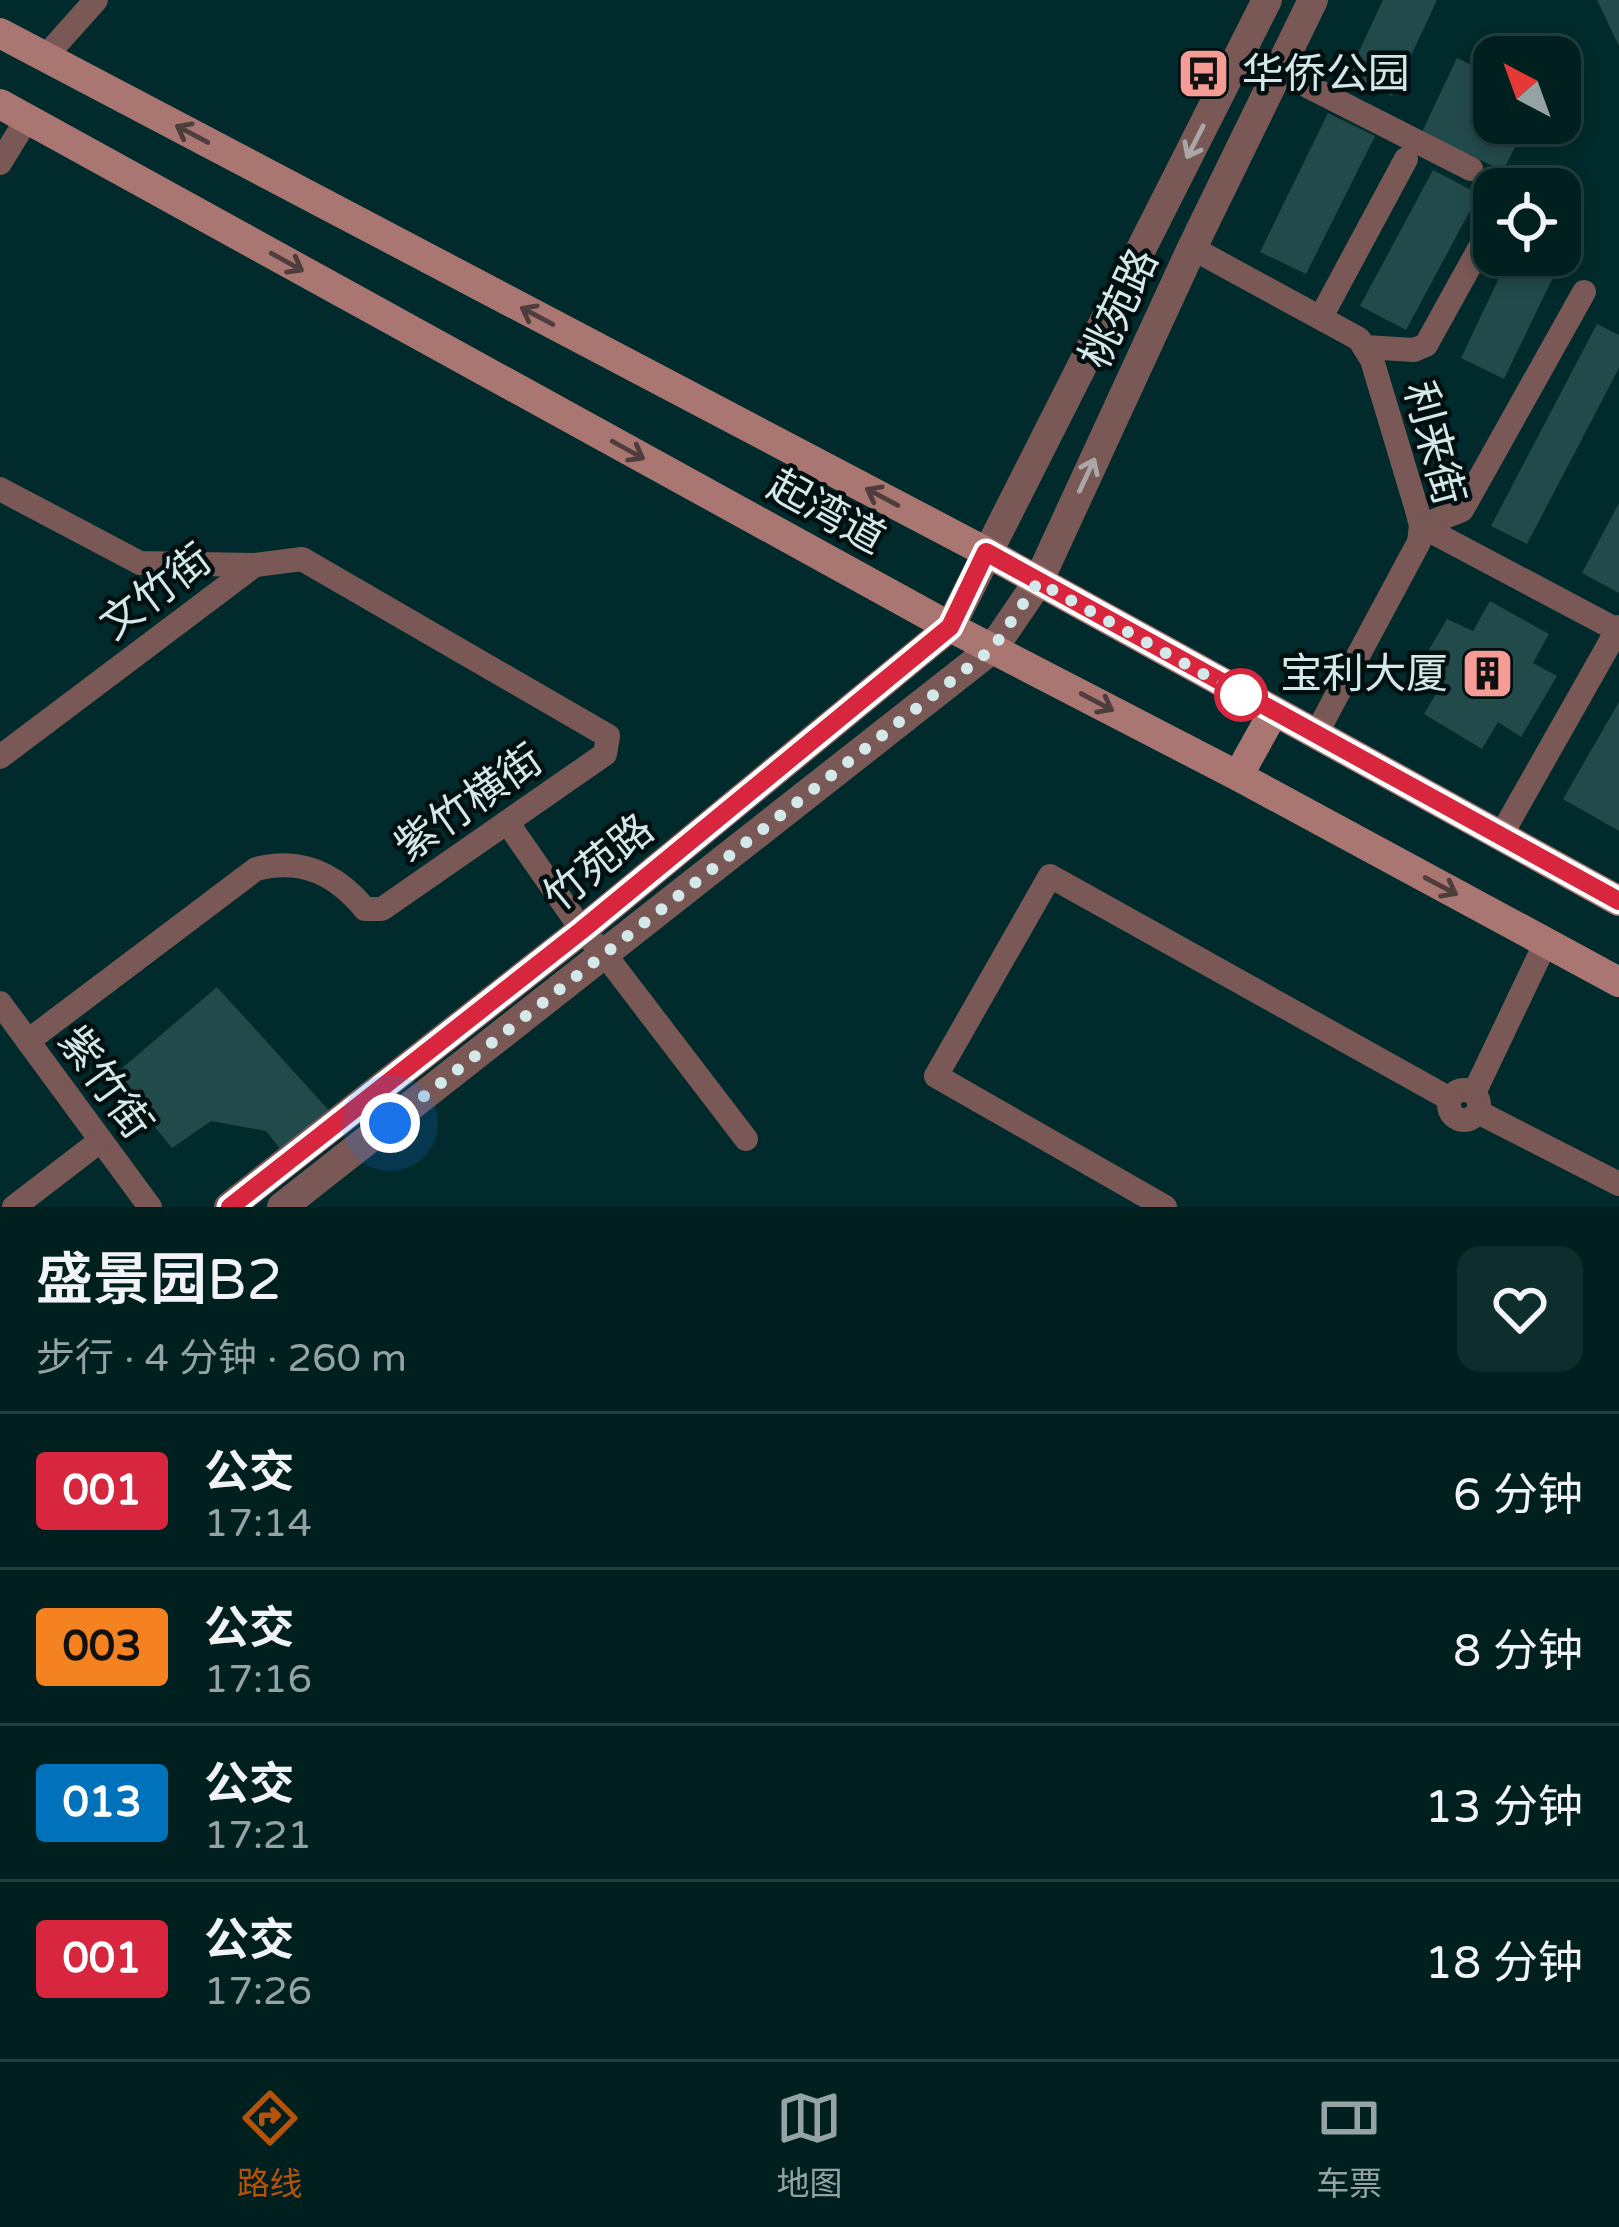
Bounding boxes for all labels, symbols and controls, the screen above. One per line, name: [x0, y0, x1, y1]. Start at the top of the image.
north arrow: [1473, 36, 1581, 144]
map controls: [1473, 36, 1581, 276]
bus stop icon: 华侨公园: [1175, 45, 1231, 101]
place label: 华侨公园: [1242, 49, 1410, 100]
one-way arrow: [175, 122, 210, 145]
one-way arrow: [1182, 123, 1205, 159]
button: locate: [1473, 168, 1581, 276]
street label: 桃苑路: [1070, 241, 1169, 377]
one-way arrow: [268, 250, 303, 274]
one-way arrow: [520, 303, 555, 326]
street label: 利来街: [1393, 376, 1474, 511]
one-way arrow: [610, 439, 645, 462]
one-way arrow: [1077, 458, 1099, 494]
street label: 起湾道: [759, 459, 894, 565]
one-way arrow: [865, 485, 900, 508]
street label: 文竹街: [90, 534, 222, 650]
building icon: 宝利大厦: [1459, 645, 1515, 701]
place label: 宝利大厦: [1280, 649, 1448, 700]
unlabelled marker: [1216, 670, 1266, 720]
one-way arrow: [1078, 691, 1113, 714]
street label: 紫竹横街: [385, 734, 552, 872]
street label: 竹苑路: [534, 804, 664, 923]
one-way arrow: [1423, 875, 1458, 898]
street label: 紫竹街: [47, 1017, 162, 1149]
your location: [360, 1093, 420, 1153]
button: heart: [1457, 1246, 1583, 1372]
text: 盛景园B2: [36, 1247, 282, 1315]
text: 步行 · 4 分钟 · 260 m: [36, 1335, 407, 1382]
text: 公交: [204, 1446, 294, 1500]
text: 001: [62, 1465, 142, 1516]
text: 6 分钟: [1453, 1469, 1583, 1523]
text: 17:14: [204, 1500, 312, 1547]
text: 公交: [204, 1602, 294, 1656]
text: 003: [62, 1621, 142, 1672]
text: 8 分钟: [1453, 1625, 1583, 1679]
text: 17:16: [204, 1656, 312, 1703]
text: 公交: [204, 1758, 294, 1812]
text: 013: [62, 1777, 142, 1828]
text: 13 分钟: [1425, 1781, 1583, 1835]
text: 17:21: [204, 1812, 312, 1859]
text: 公交: [204, 1914, 294, 1968]
text: 001: [62, 1933, 142, 1984]
text: 18 分钟: [1425, 1937, 1583, 1991]
text: 17:26: [204, 1968, 312, 2015]
tab: 路线: [237, 2085, 303, 2205]
tab: 地图: [776, 2085, 842, 2205]
tab: 车票: [1316, 2085, 1382, 2205]

